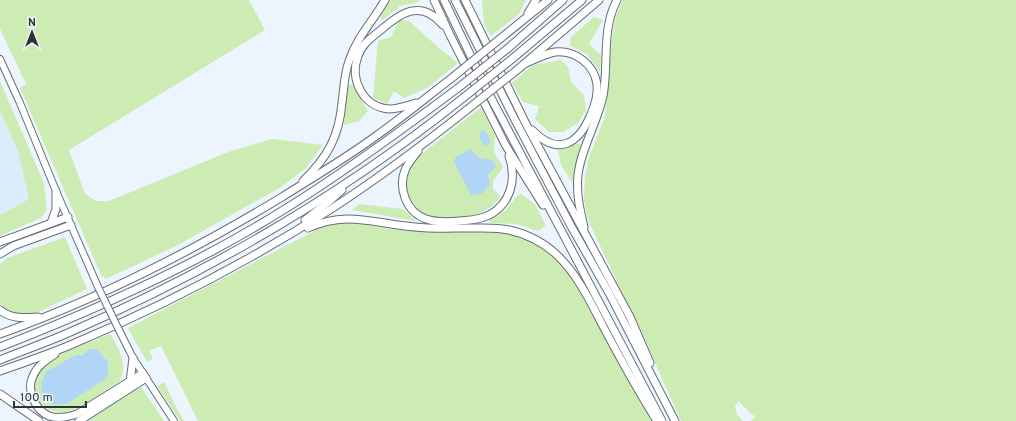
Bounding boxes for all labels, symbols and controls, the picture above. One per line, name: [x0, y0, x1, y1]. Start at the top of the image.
north arrow: [12, 12, 52, 52]
text: N: [28, 16, 36, 30]
scale bar: [14, 383, 86, 409]
text: 100 m: [20, 390, 53, 406]

